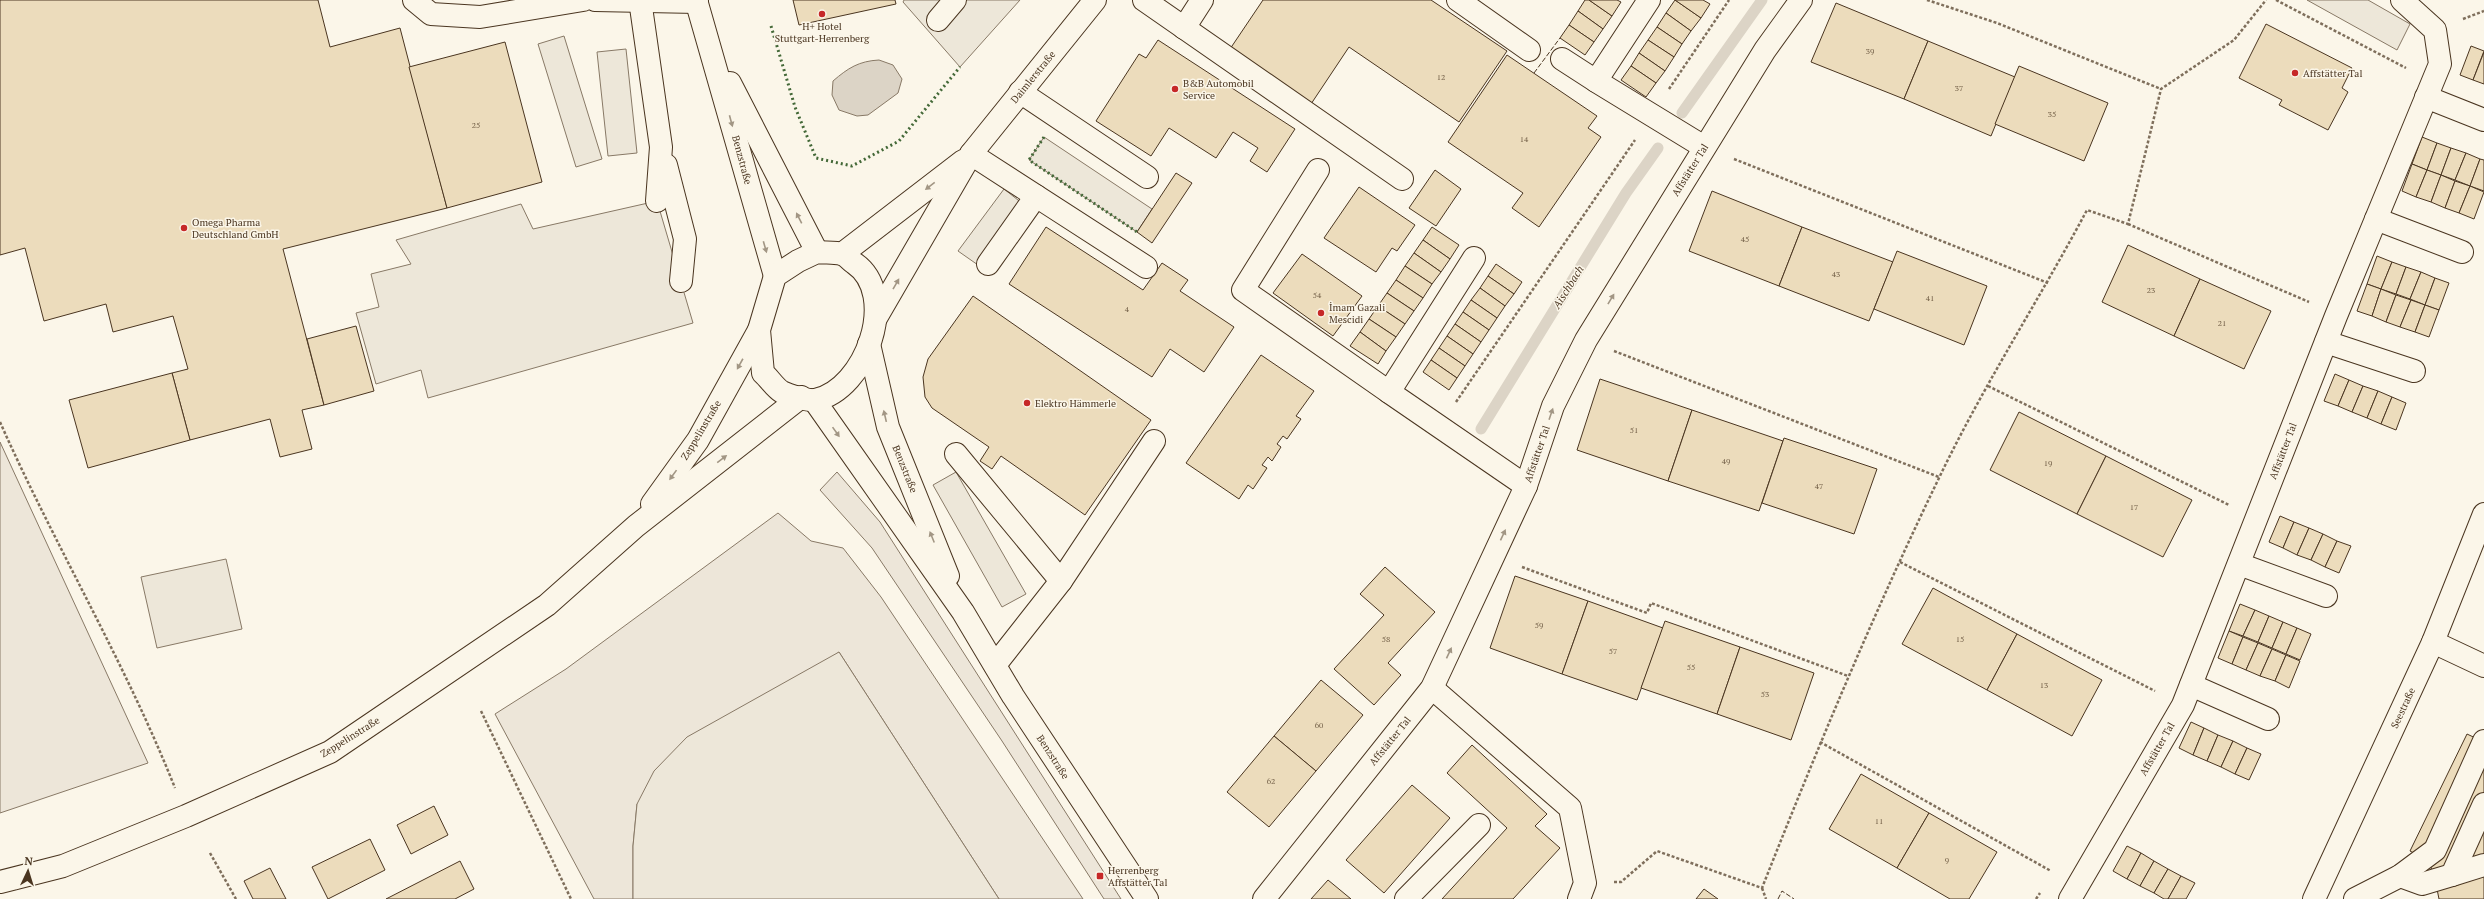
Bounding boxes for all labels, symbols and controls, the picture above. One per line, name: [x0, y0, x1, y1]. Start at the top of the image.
marker: H+ Hotel Stuttgart-Herrenberg: [817, 9, 827, 19]
place label: H+ Hotel Stuttgart-Herrenberg: [775, 20, 870, 45]
house number: 39: [1866, 46, 1874, 56]
street label: Daimlerstraße: [1008, 48, 1058, 106]
place label: Affstätter Tal: [2303, 67, 2362, 80]
marker: Affstätter Tal: [2290, 68, 2300, 78]
house number: 12: [1437, 72, 1445, 82]
place label: B&B Automobil Service: [1183, 77, 1254, 102]
house number: 37: [1955, 83, 1963, 93]
marker: B&B Automobil Service: [1170, 84, 1180, 94]
house number: 35: [2048, 109, 2056, 119]
one-way arrow: [728, 115, 734, 127]
house number: 25: [472, 120, 480, 130]
street label: Benzstraße: [729, 134, 755, 186]
house number: 14: [1520, 134, 1529, 144]
street label: Affstätter Tal: [1669, 141, 1711, 199]
one-way arrow: [924, 182, 935, 191]
one-way arrow: [796, 212, 802, 223]
place label: Omega Pharma Deutschland GmbH: [192, 216, 279, 241]
marker: Omega Pharma Deutschland GmbH: [179, 223, 189, 233]
house number: 45: [1741, 234, 1749, 244]
one-way arrow: [762, 241, 768, 253]
water label: Aischbach: [1549, 263, 1587, 312]
house number: 43: [1832, 269, 1840, 279]
one-way arrow: [892, 278, 899, 290]
house number: 23: [2147, 285, 2155, 295]
house number: 54: [1313, 290, 1322, 300]
one-way arrow: [1607, 293, 1614, 305]
house number: 41: [1926, 293, 1934, 303]
place label: İmam Gazali Mescidi: [1329, 301, 1385, 326]
house number: 4: [1125, 304, 1130, 314]
marker: İmam Gazali Mescidi: [1316, 308, 1326, 318]
house number: 21: [2218, 318, 2226, 328]
one-way arrow: [737, 358, 743, 370]
place label: Elektro Hämmerle: [1035, 397, 1116, 410]
street label: Zeppelinstraße: [678, 398, 724, 462]
marker: Elektro Hämmerle: [1022, 398, 1032, 408]
one-way arrow: [1548, 407, 1554, 419]
one-way arrow: [882, 410, 888, 422]
street label: Affstätter Tal: [2266, 421, 2300, 481]
street label: Affstätter Tal: [1521, 424, 1553, 484]
house number: 51: [1630, 425, 1638, 435]
one-way arrow: [832, 427, 840, 437]
street label: Benzstraße: [890, 443, 920, 495]
one-way arrow: [717, 456, 727, 464]
house number: 49: [1722, 456, 1730, 466]
house number: 19: [2044, 458, 2052, 468]
one-way arrow: [669, 470, 677, 480]
house number: 47: [1815, 481, 1823, 491]
house number: 17: [2130, 502, 2138, 512]
one-way arrow: [1500, 529, 1506, 540]
one-way arrow: [929, 530, 935, 542]
house number: 59: [1535, 620, 1543, 630]
house number: 58: [1382, 634, 1390, 644]
house number: 15: [1956, 634, 1964, 644]
house number: 57: [1609, 646, 1617, 656]
one-way arrow: [1446, 647, 1452, 658]
house number: 55: [1687, 662, 1695, 672]
house number: 13: [2040, 680, 2048, 690]
street label: Seestraße: [2388, 685, 2418, 731]
house number: 53: [1761, 689, 1769, 699]
street label: Zeppelinstraße: [318, 714, 382, 760]
street label: Affstätter Tal: [1366, 714, 1414, 768]
house number: 60: [1315, 720, 1323, 730]
street label: Affstätter Tal: [2137, 720, 2177, 778]
street label: Benzstraße: [1034, 732, 1072, 782]
house number: 62: [1267, 776, 1275, 786]
house number: 11: [1875, 816, 1883, 826]
north arrow: [8, 851, 48, 891]
text: N: [24, 854, 34, 868]
house number: 9: [1945, 855, 1949, 865]
place label: Herrenberg Affstätter Tal: [1108, 864, 1167, 889]
marker: Herrenberg Affstätter Tal: [1095, 871, 1105, 881]

